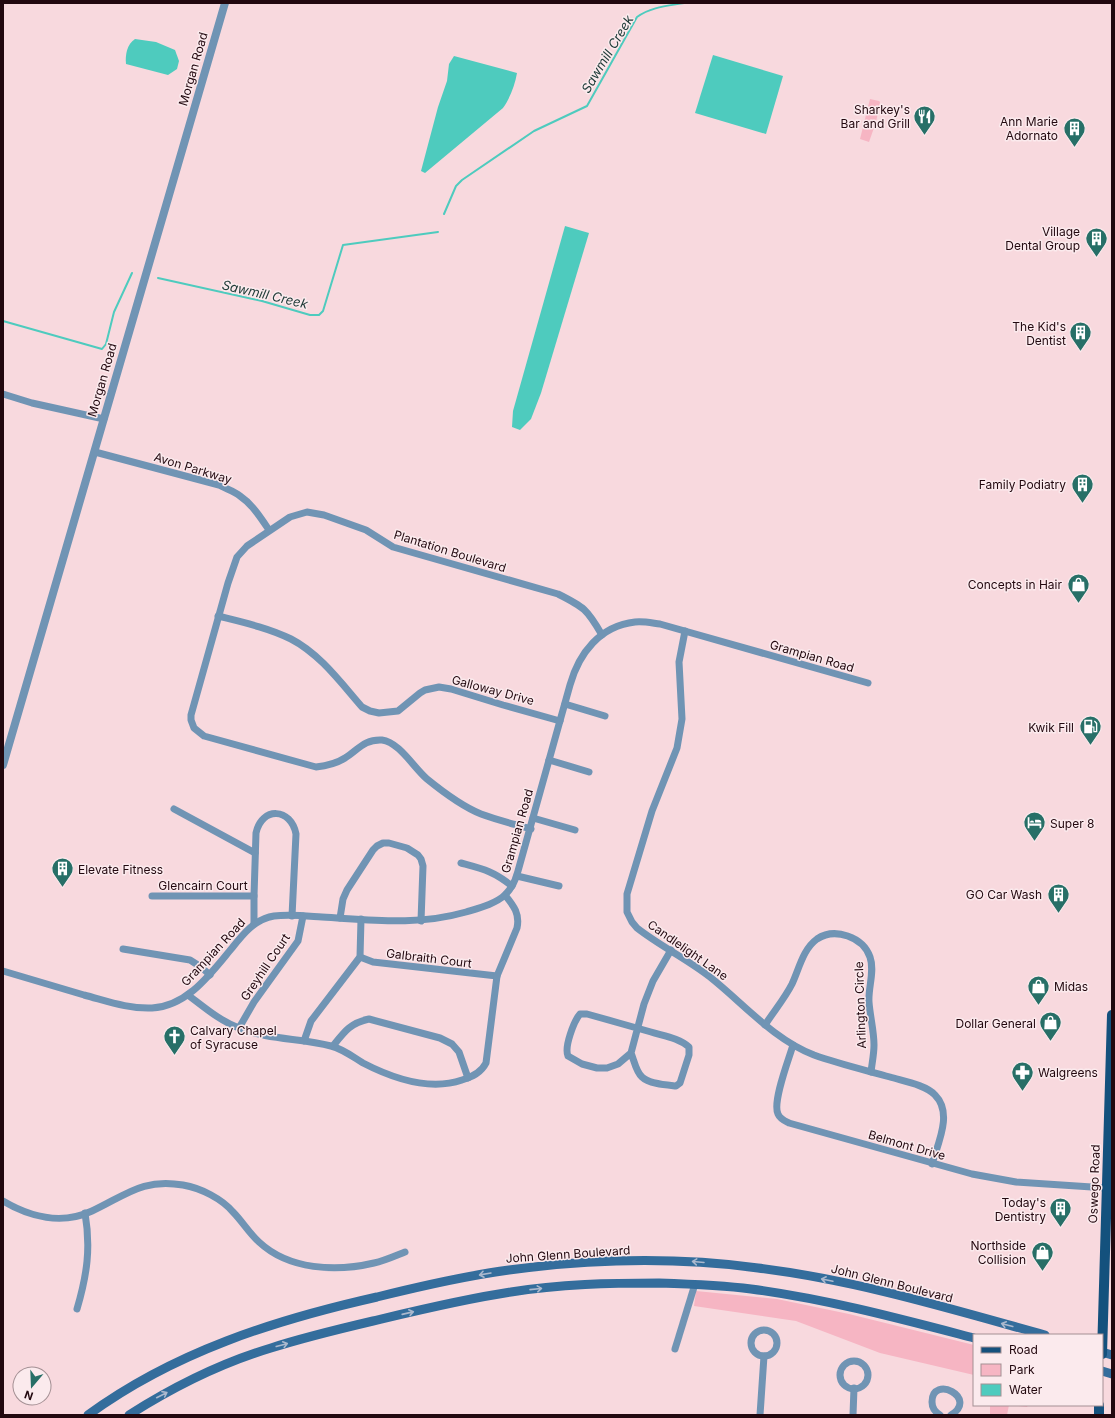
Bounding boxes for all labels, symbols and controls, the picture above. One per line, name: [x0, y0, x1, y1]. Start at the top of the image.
water label: Sawmill Creek: [578, 12, 637, 96]
street label: Morgan Road: [175, 30, 211, 108]
place label: Sharkey's Bar and Grill: [841, 102, 910, 131]
restaurant icon: Sharkey's Bar and Grill: [912, 103, 938, 136]
place label: Ann Marie Adornato: [1000, 114, 1058, 143]
building icon: Ann Marie Adornato: [1061, 115, 1087, 148]
place label: Village Dental Group: [1005, 224, 1080, 253]
building icon: Village Dental Group: [1083, 225, 1109, 258]
water label: Sawmill Creek: [220, 276, 310, 312]
place label: The Kid's Dentist: [1012, 319, 1066, 348]
building icon: The Kid's Dentist: [1068, 320, 1094, 353]
street label: Morgan Road: [84, 341, 120, 419]
street label: Avon Parkway: [152, 449, 234, 487]
building icon: Family Podiatry: [1069, 471, 1095, 504]
place label: Family Podiatry: [979, 477, 1066, 492]
street label: Plantation Boulevard: [392, 527, 508, 575]
shop icon: Concepts in Hair: [1065, 571, 1091, 604]
place label: Concepts in Hair: [968, 577, 1062, 592]
street label: Grampian Road: [768, 637, 856, 675]
street label: Galloway Drive: [450, 672, 536, 708]
fuel station icon: Kwik Fill: [1077, 714, 1103, 747]
place label: Kwik Fill: [1028, 720, 1074, 735]
street label: Grampian Road: [498, 787, 536, 875]
hotel icon: Super 8: [1021, 810, 1047, 843]
place label: Super 8: [1050, 816, 1094, 831]
building icon: Elevate Fitness: [50, 856, 76, 889]
place label: Elevate Fitness: [78, 862, 163, 877]
street label: Glencairn Court: [158, 878, 248, 893]
building icon: GO Car Wash: [1045, 881, 1071, 914]
place label: GO Car Wash: [966, 887, 1042, 902]
street label: Grampian Road: [178, 915, 248, 989]
street label: Candlelight Lane: [645, 917, 731, 983]
street label: Greyhill Court: [237, 931, 293, 1003]
street label: Galbraith Court: [385, 945, 473, 971]
street label: Arlington Circle: [851, 961, 869, 1049]
shop icon: Midas: [1025, 973, 1051, 1006]
place label: Midas: [1054, 979, 1088, 994]
shop icon: Dollar General: [1038, 1010, 1064, 1043]
place label: Dollar General: [956, 1016, 1036, 1031]
place label: Calvary Chapel of Syracuse: [190, 1023, 277, 1052]
church icon: Calvary Chapel of Syracuse: [162, 1024, 188, 1057]
pharmacy icon: Walgreens: [1010, 1059, 1036, 1092]
place label: Walgreens: [1038, 1065, 1098, 1080]
street label: Belmont Drive: [867, 1127, 947, 1163]
street label: Oswego Road: [1085, 1144, 1103, 1224]
place label: Today's Dentistry: [995, 1195, 1046, 1224]
building icon: Today's Dentistry: [1048, 1196, 1074, 1229]
place label: Northside Collision: [970, 1238, 1026, 1267]
shop icon: Northside Collision: [1029, 1239, 1055, 1272]
street label: John Glenn Boulevard: [505, 1242, 631, 1266]
one-way arrow: [692, 1259, 705, 1266]
street label: John Glenn Boulevard: [830, 1261, 954, 1305]
one-way arrow: [479, 1270, 492, 1278]
one-way arrow: [821, 1275, 834, 1283]
one-way arrow: [529, 1285, 542, 1293]
one-way arrow: [401, 1308, 414, 1316]
one-way arrow: [1001, 1321, 1014, 1328]
legend: [973, 1334, 1103, 1406]
one-way arrow: [275, 1341, 288, 1348]
text: Road: [1009, 1342, 1038, 1357]
text: Park: [1009, 1362, 1035, 1377]
north arrow: [12, 1366, 52, 1406]
text: Water: [1009, 1382, 1043, 1397]
text: N: [22, 1387, 35, 1403]
one-way arrow: [156, 1391, 168, 1398]

